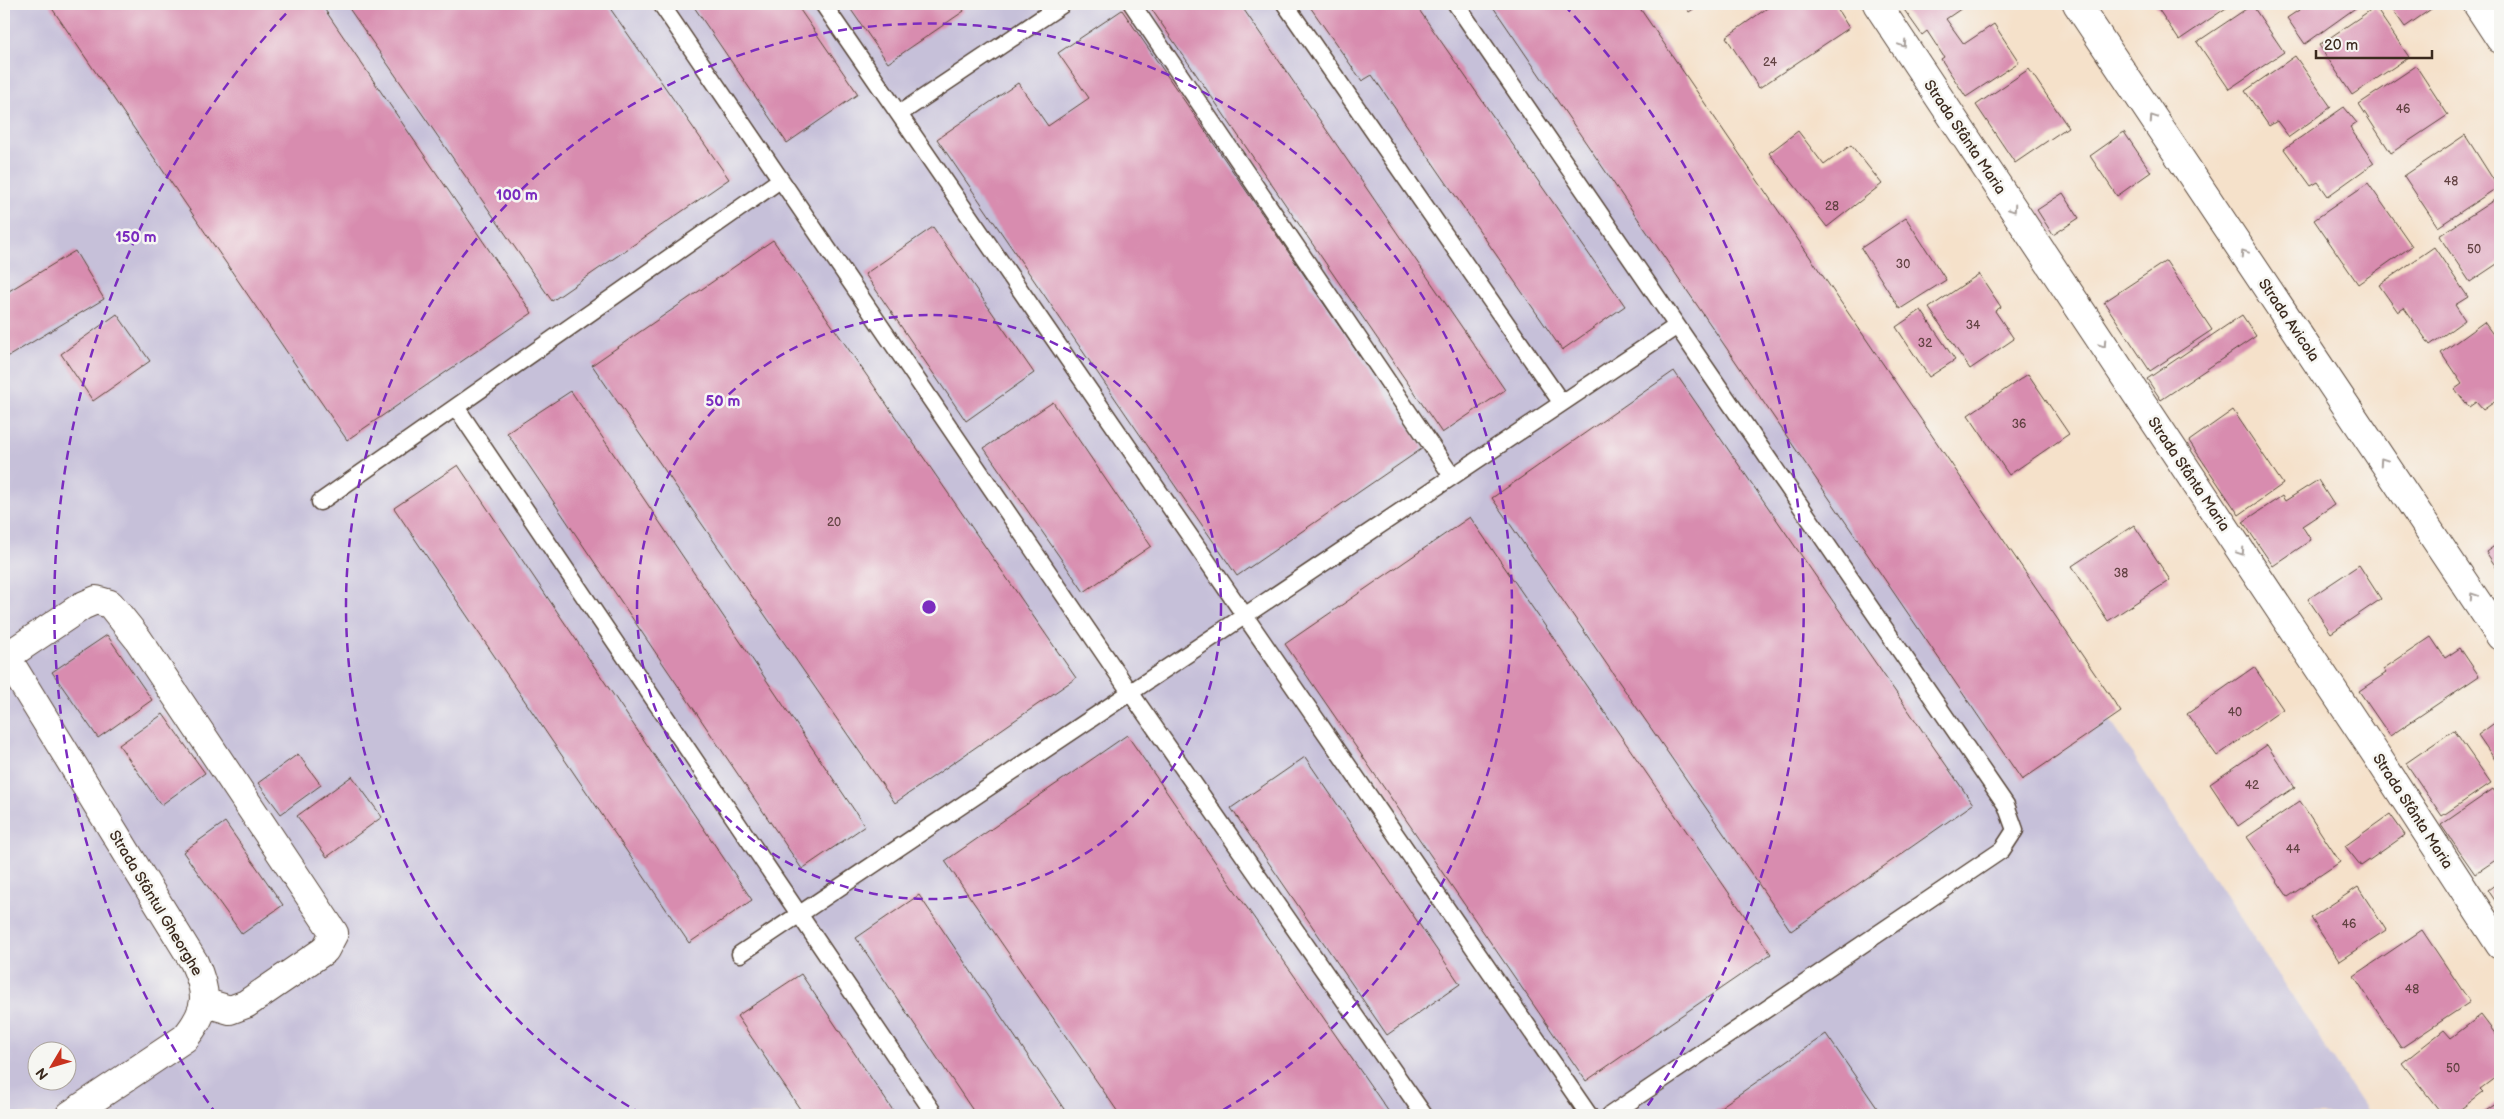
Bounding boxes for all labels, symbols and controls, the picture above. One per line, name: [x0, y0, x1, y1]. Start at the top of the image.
scale bar: [2316, 28, 2433, 60]
text: 20 m: [2324, 36, 2358, 55]
one-way arrow: [1897, 39, 1907, 48]
house number: 24: [1763, 55, 1778, 70]
street label: Strada Sfânta Maria: [1919, 77, 2010, 198]
house number: 46: [2396, 102, 2410, 117]
one-way arrow: [2150, 114, 2160, 123]
house number: 48: [2444, 174, 2458, 189]
text: 100 m: [496, 186, 538, 205]
house number: 28: [1825, 199, 1839, 214]
one-way arrow: [2007, 203, 2016, 213]
text: 150 m: [115, 228, 157, 247]
house number: 50: [2467, 242, 2481, 257]
one-way arrow: [2241, 249, 2250, 259]
house number: 30: [1896, 257, 1910, 272]
street label: Strada Avicola: [2254, 275, 2323, 365]
house number: 34: [1966, 318, 1981, 333]
house number: 32: [1918, 336, 1932, 351]
one-way arrow: [2097, 338, 2106, 348]
text: 50 m: [706, 392, 741, 411]
street label: Strada Sfânta Maria: [2143, 414, 2234, 535]
house number: 36: [2012, 417, 2026, 432]
one-way arrow: [2380, 457, 2389, 466]
house number: 20: [827, 515, 841, 530]
one-way arrow: [2235, 547, 2245, 556]
house number: 38: [2114, 566, 2128, 581]
one-way arrow: [2470, 592, 2479, 602]
centre of rings: [920, 598, 938, 616]
house number: 40: [2228, 705, 2242, 720]
street label: Strada Sfânta Maria: [2368, 750, 2457, 873]
house number: 42: [2245, 778, 2259, 793]
street label: Strada Sfântul Gheorghe: [105, 827, 207, 980]
house number: 44: [2286, 842, 2301, 857]
house number: 46: [2342, 917, 2356, 932]
house number: 48: [2405, 982, 2419, 997]
north arrow: [28, 1042, 78, 1092]
house number: 50: [2446, 1061, 2460, 1076]
text: N: [32, 1064, 52, 1083]

